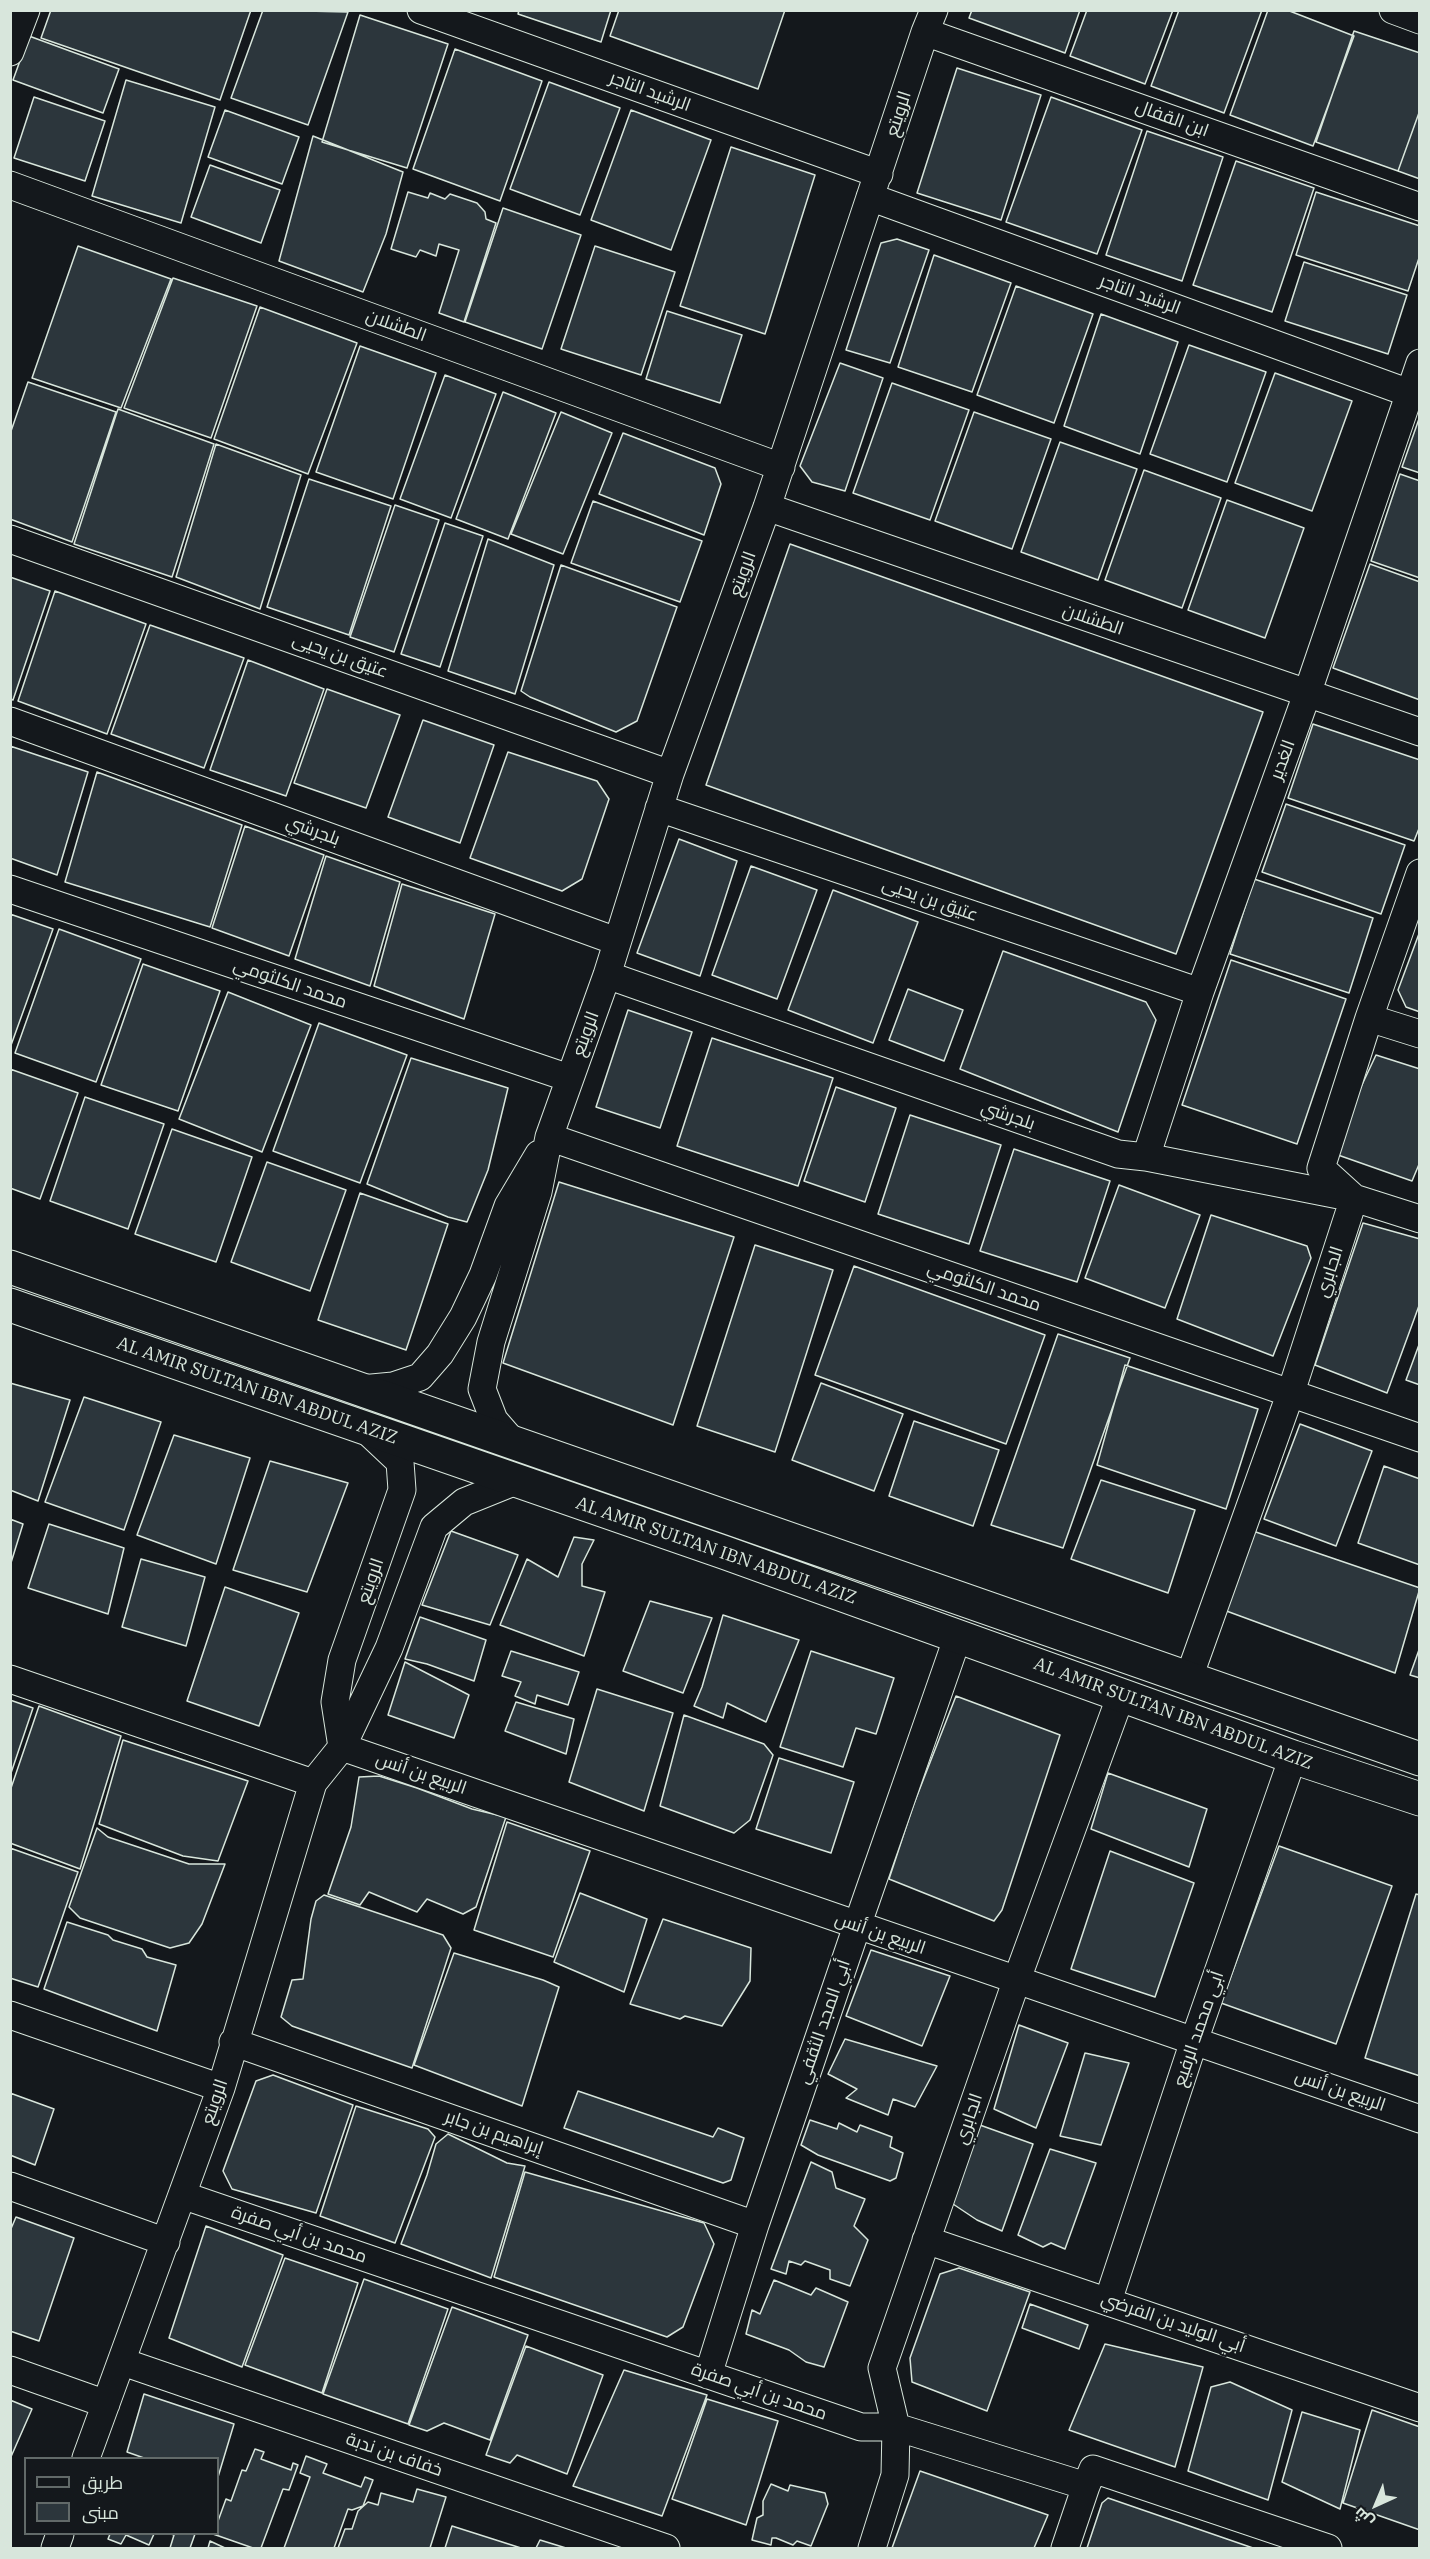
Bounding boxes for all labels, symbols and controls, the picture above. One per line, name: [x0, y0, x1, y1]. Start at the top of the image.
street label: الرشيد التاجر: [606, 67, 694, 117]
street label: الرويتع: [882, 89, 916, 139]
street label: ابن القفال: [1132, 96, 1212, 142]
street label: الرشيد التاجر: [1096, 270, 1184, 320]
street label: الطشلان: [363, 305, 429, 347]
street label: الرويتع: [725, 548, 761, 600]
street label: الطشلان: [1060, 600, 1126, 640]
street label: عتيق بن يحيى: [289, 629, 391, 683]
street label: الغدير: [1266, 737, 1300, 783]
street label: بلجرشي: [283, 811, 343, 851]
street label: عتيق بن يحيى: [879, 874, 981, 926]
street label: محمد الكلثومي: [230, 954, 350, 1014]
street label: الرويتع: [568, 1008, 604, 1060]
street label: بلجرشي: [978, 1097, 1038, 1135]
street label: الجابري: [1312, 1244, 1348, 1300]
street label: محمد الكلثومي: [924, 1257, 1044, 1317]
street label: AL AMIR SULTAN IBN ABDUL AZIZ: [114, 1333, 400, 1449]
street label: AL AMIR SULTAN IBN ABDUL AZIZ: [573, 1493, 859, 1609]
street label: الرويتع: [353, 1556, 389, 1606]
street label: AL AMIR SULTAN IBN ABDUL AZIZ: [1030, 1653, 1316, 1775]
street label: الربيع بن أنس: [373, 1748, 469, 1800]
street label: الربيع بن أنس: [832, 1908, 928, 1960]
street label: أبي المجد الثقفي: [793, 1957, 855, 2087]
street label: أبي محمد الرفيع: [1169, 1968, 1229, 2090]
street label: الربيع بن أنس: [1292, 2065, 1388, 2117]
street label: الرويتع: [197, 2077, 233, 2127]
street label: الجابري: [950, 2091, 988, 2147]
street label: إبراهيم بن جابر: [442, 2106, 546, 2160]
street label: محمد بن أبي صفرة: [228, 2202, 370, 2268]
street label: أبي الوليد بن الفرضي: [1098, 2288, 1248, 2358]
street label: محمد بن أبي صفرة: [688, 2359, 830, 2425]
street label: خفاف بن ندبة: [343, 2428, 445, 2482]
legend: [24, 2457, 219, 2535]
text: طريق: [82, 2471, 123, 2494]
north arrow: [1346, 2475, 1406, 2535]
text: مبنى: [82, 2501, 119, 2524]
text: ش: [1349, 2504, 1378, 2532]

